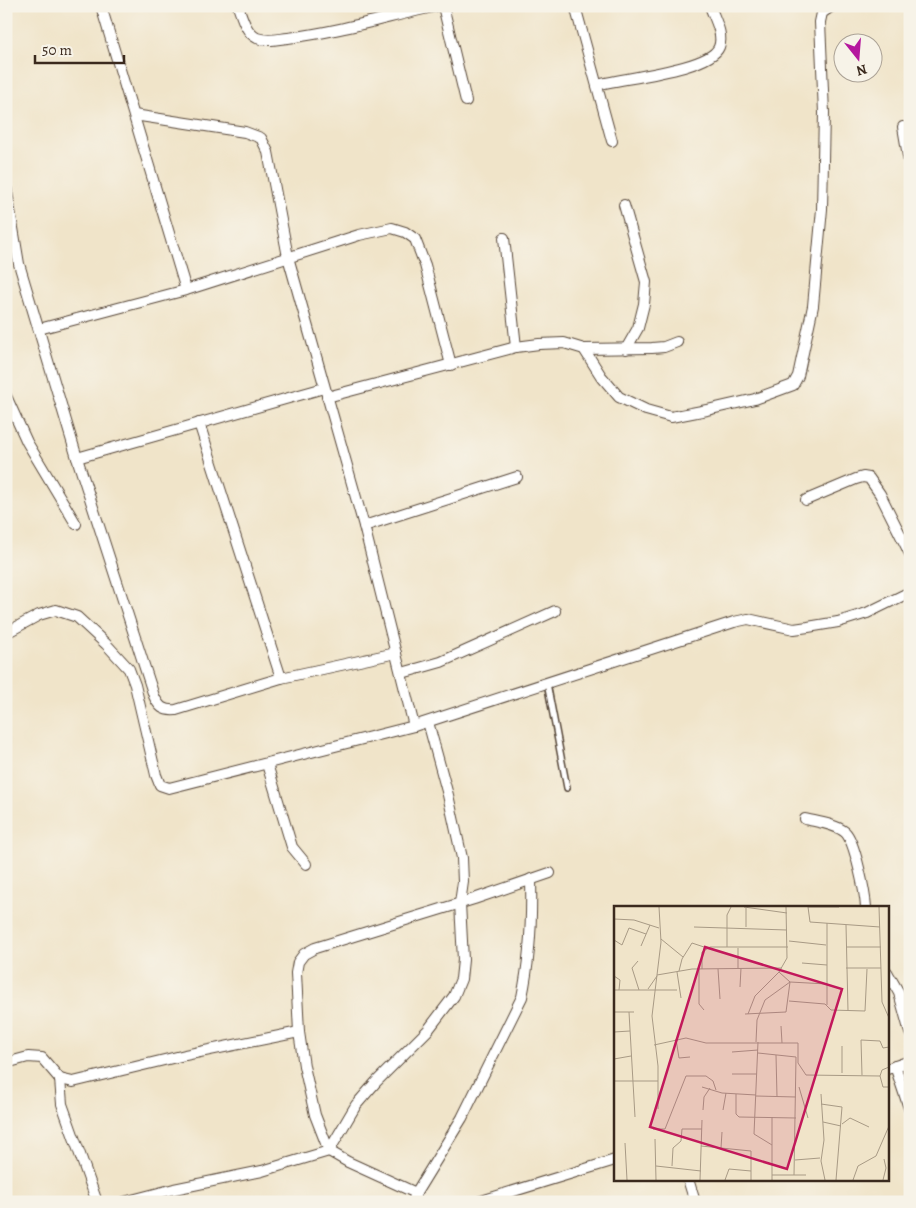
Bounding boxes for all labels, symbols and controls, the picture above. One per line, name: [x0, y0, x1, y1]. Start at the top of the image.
scale bar: [35, 32, 124, 64]
north arrow: [834, 32, 884, 82]
text: 50 m: [42, 40, 72, 60]
text: N: [854, 59, 869, 81]
inset map: [614, 906, 888, 1180]

